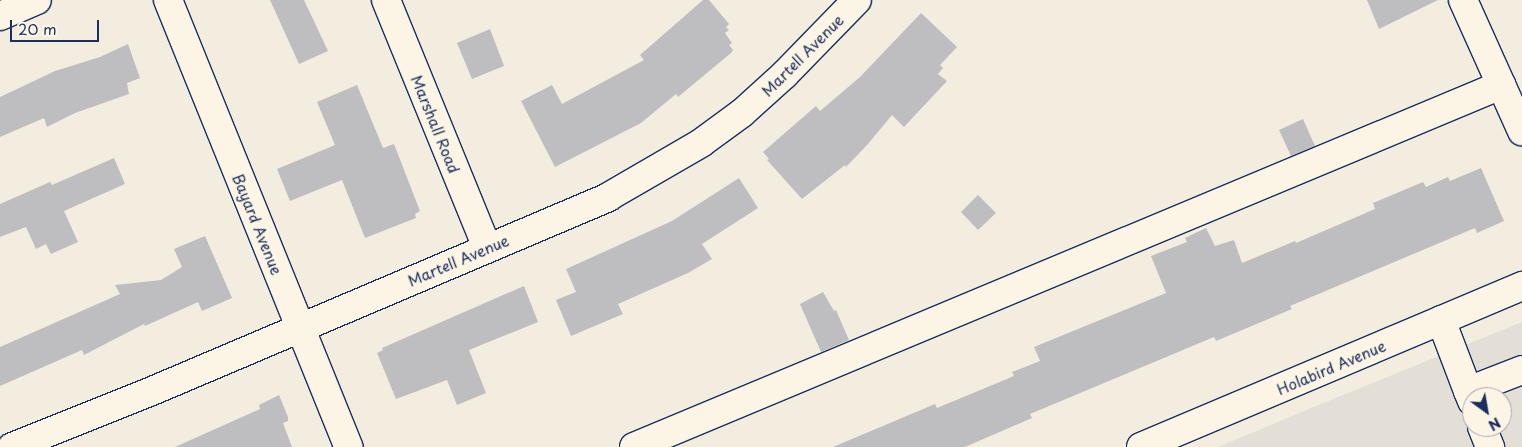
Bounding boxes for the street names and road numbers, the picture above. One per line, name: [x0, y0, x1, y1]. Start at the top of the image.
street label: Martell Avenue: [757, 10, 847, 100]
street label: Marshall Road: [408, 72, 464, 176]
street label: Bayard Avenue: [229, 170, 287, 278]
street label: Martell Avenue: [405, 231, 511, 289]
street label: Holabird Avenue: [1273, 336, 1389, 398]

